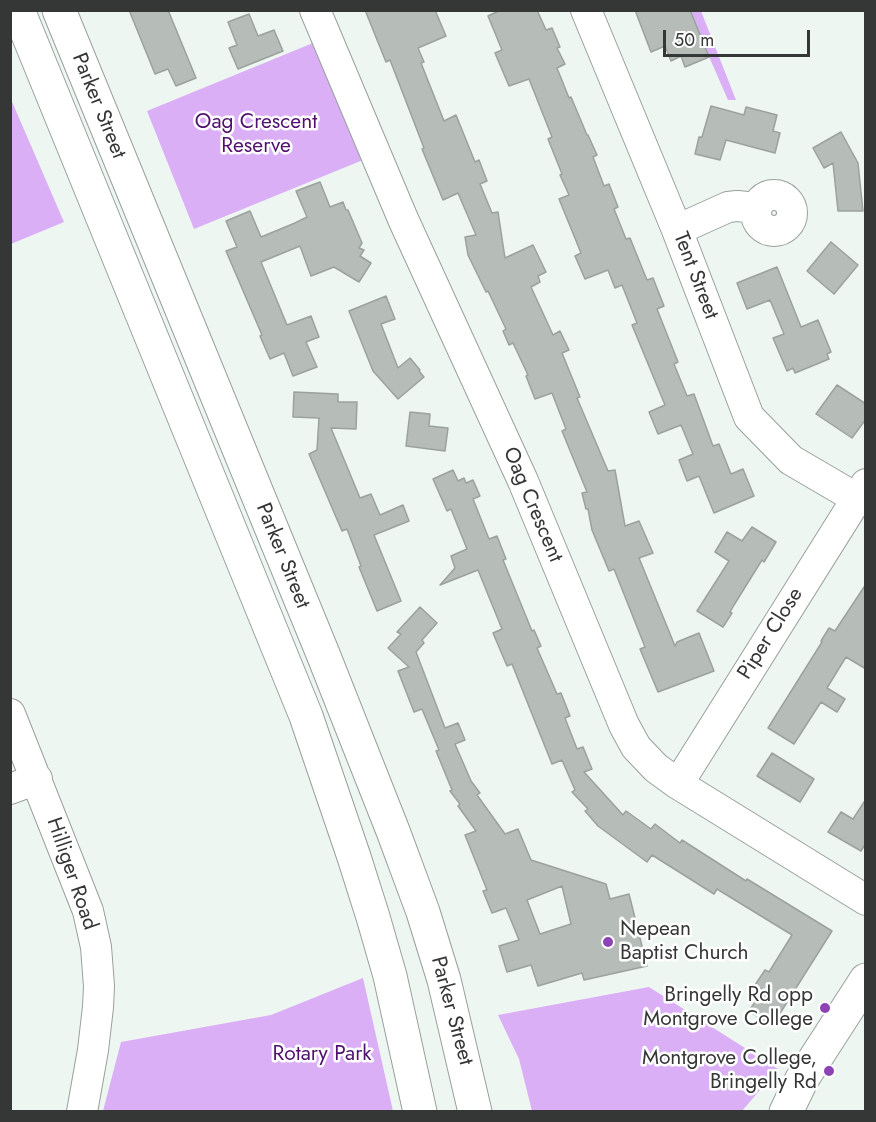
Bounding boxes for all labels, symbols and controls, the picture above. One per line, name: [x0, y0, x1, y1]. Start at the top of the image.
scale bar: [666, 18, 813, 56]
text: 50 m: [674, 27, 714, 53]
street label: Parker Street: [65, 50, 131, 162]
park label: Oag Crescent Reserve: [195, 110, 317, 160]
street label: Tent Street: [667, 229, 723, 323]
street label: Oag Crescent: [496, 444, 568, 566]
street label: Parker Street: [249, 500, 315, 612]
street label: Piper Close: [733, 584, 809, 684]
street label: Hilliger Road: [40, 814, 102, 934]
place label: Nepean Baptist Church: [620, 917, 748, 967]
marker: Nepean Baptist Church: [601, 935, 615, 949]
street label: Parker Street: [424, 954, 478, 1068]
place label: Bringelly Rd opp Montgrove College: [643, 983, 813, 1033]
marker: Bringelly Rd opp Montgrove College: [818, 1001, 832, 1015]
park label: Rotary Park: [272, 1042, 372, 1068]
place label: Montgrove College, Bringelly Rd: [642, 1046, 817, 1096]
marker: Montgrove College, Bringelly Rd: [822, 1064, 836, 1078]

